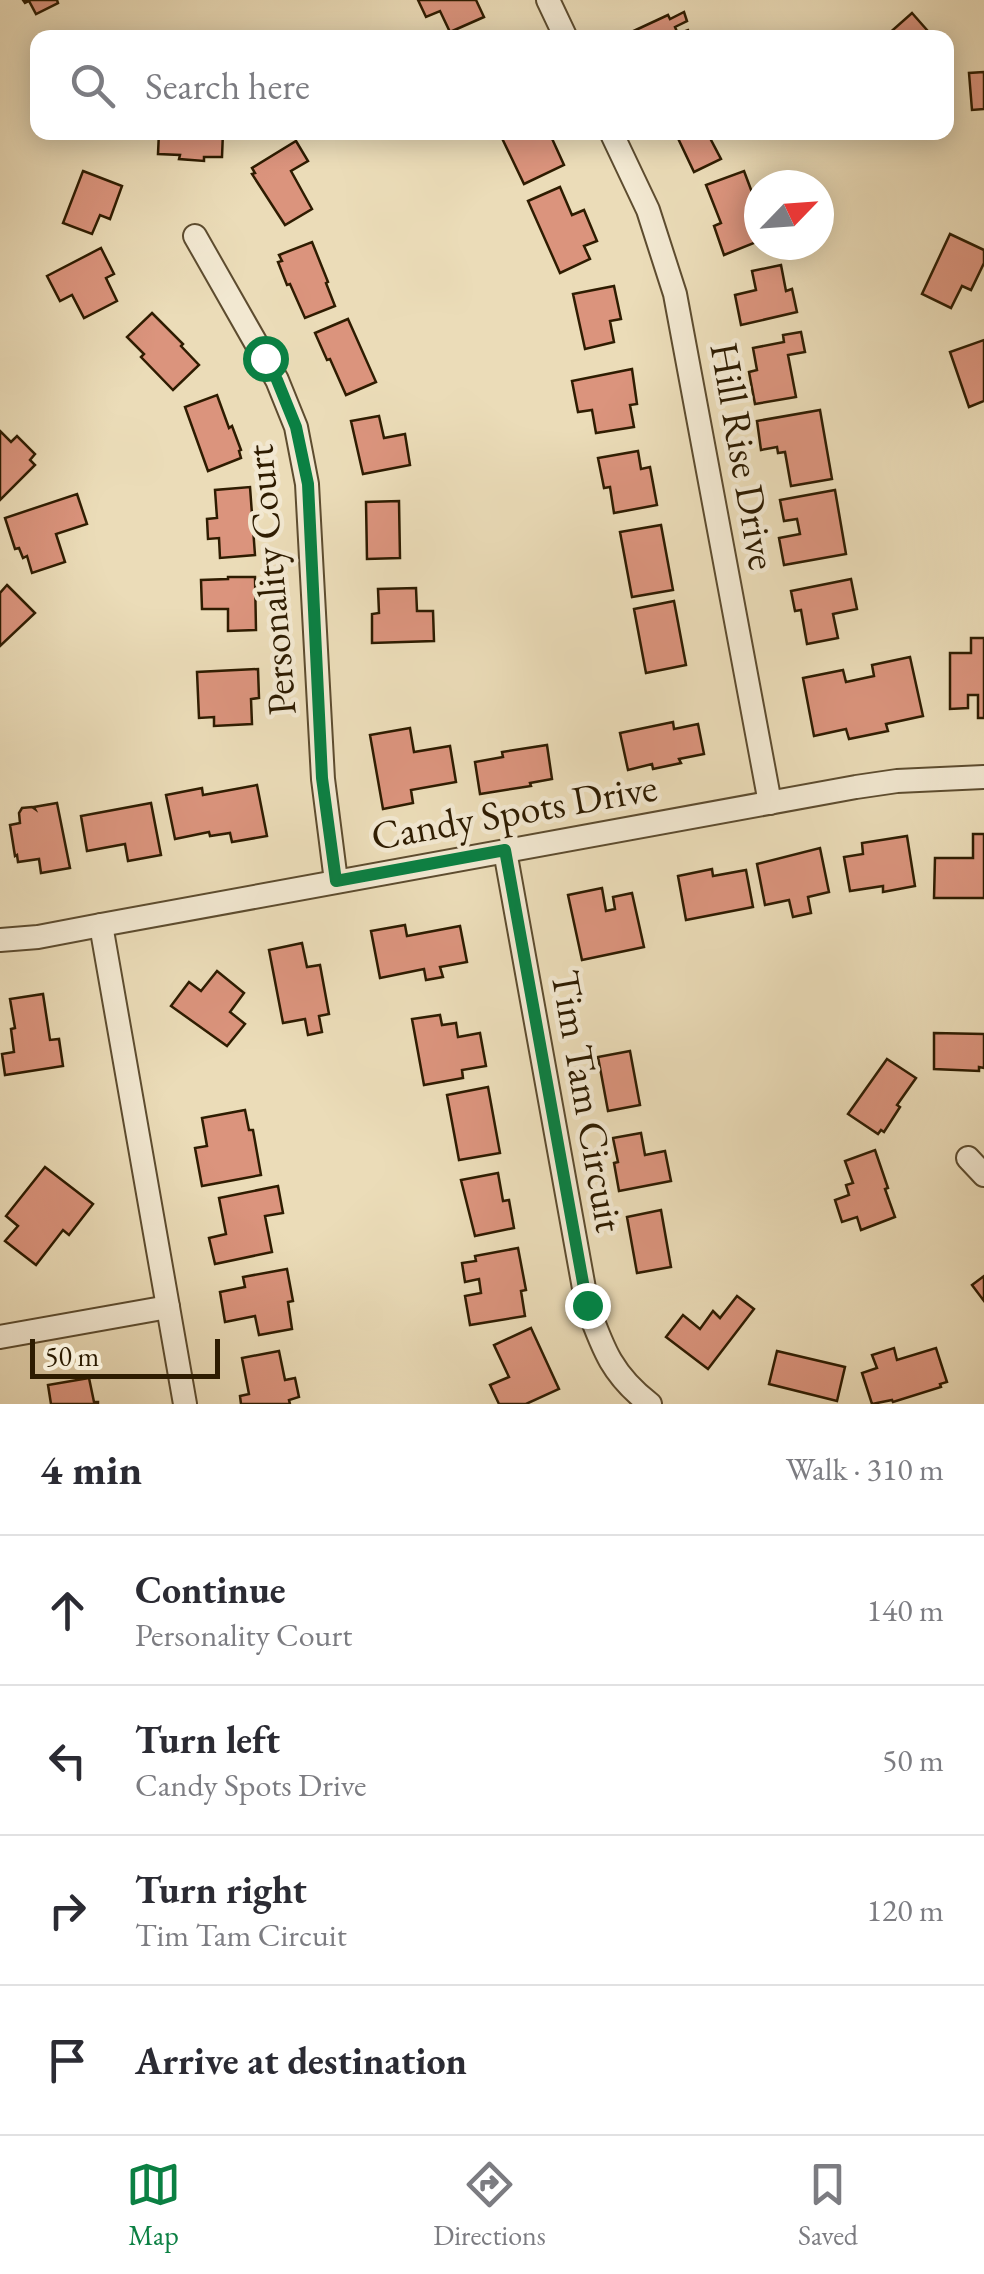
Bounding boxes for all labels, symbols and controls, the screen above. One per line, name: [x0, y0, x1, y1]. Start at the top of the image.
search box: [30, 30, 954, 140]
icon: search: [65, 58, 120, 113]
text: Search here: [145, 61, 310, 110]
north arrow: [744, 170, 834, 260]
route start: [243, 336, 289, 382]
street label: Hill Rise Drive: [698, 338, 790, 574]
street label: Personality Court: [232, 442, 308, 718]
street label: Candy Spots Drive: [367, 760, 661, 862]
street label: Tim Tam Circuit: [539, 966, 637, 1236]
route end: [565, 1283, 611, 1329]
scale bar: [30, 1334, 220, 1378]
text: 50 m: [45, 1338, 99, 1374]
text: 4 min: [40, 1442, 142, 1497]
text: Walk · 310 m: [786, 1448, 944, 1490]
text: Continue: [135, 1565, 286, 1614]
icon: ahead: [40, 1583, 95, 1638]
text: 140 m: [867, 1589, 944, 1631]
text: Personality Court: [135, 1614, 352, 1656]
text: Turn left: [135, 1715, 280, 1764]
icon: left: [40, 1733, 95, 1788]
text: 50 m: [882, 1739, 944, 1781]
text: Candy Spots Drive: [135, 1764, 366, 1806]
text: Turn right: [135, 1865, 307, 1914]
icon: right: [40, 1883, 95, 1938]
text: 120 m: [867, 1889, 944, 1931]
text: Tim Tam Circuit: [135, 1914, 347, 1956]
icon: arrive: [40, 2033, 95, 2088]
text: Arrive at destination: [135, 2036, 467, 2085]
tab: Map: [126, 2157, 181, 2253]
tab: Directions: [433, 2157, 546, 2253]
tab: Saved: [798, 2157, 858, 2253]

